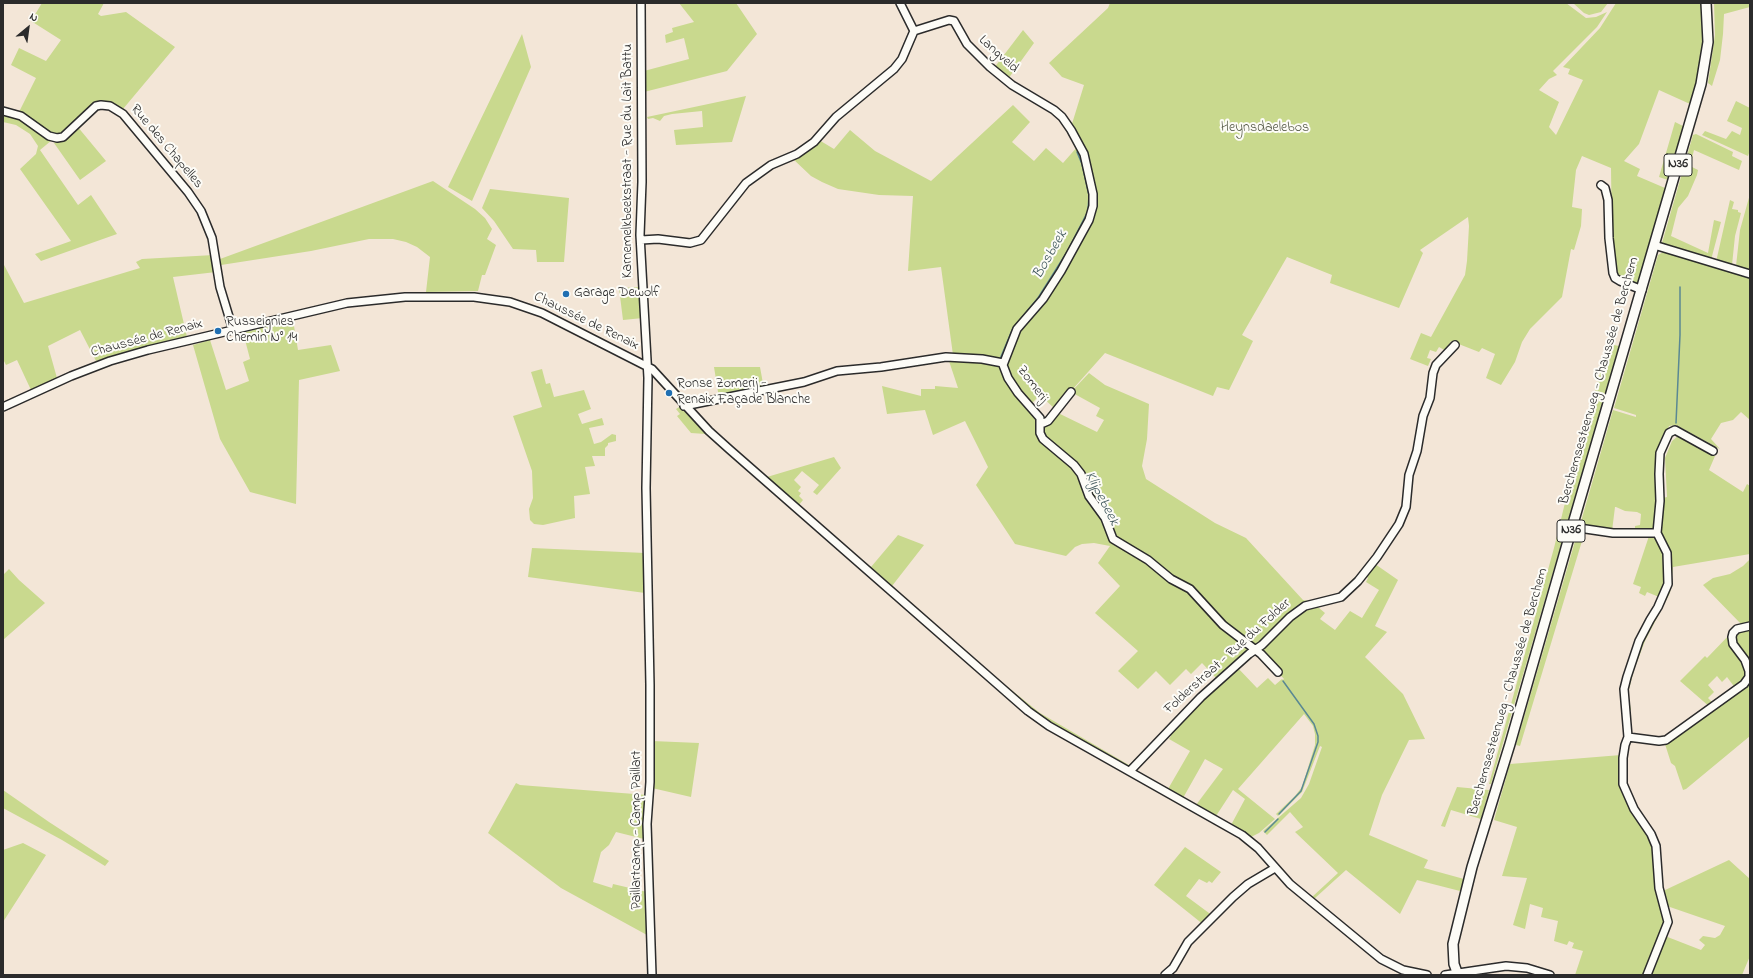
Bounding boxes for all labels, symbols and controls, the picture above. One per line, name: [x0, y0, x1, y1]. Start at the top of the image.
north arrow: [8, 8, 48, 48]
text: N: [27, 9, 41, 26]
street label: Langveld: [974, 33, 1022, 77]
street label: Karnemelkbeekstraat - Rue du Lait Battu: [621, 44, 637, 278]
street label: Rue des Chapelles: [126, 102, 206, 192]
park label: Heynsdaelebos: [1221, 121, 1309, 137]
road number: N36: [1664, 154, 1692, 176]
water label: Bosbeek: [1030, 227, 1072, 283]
street label: Berchemsesteenweg - Chaussée de Berchem: [1557, 255, 1643, 507]
place label: Garage Dewolf: [574, 286, 660, 302]
street label: Chaussée de Renaix: [531, 289, 641, 355]
marker: Garage Dewolf: [561, 289, 571, 299]
place label: Russeignies Chemin N° 14: [226, 315, 297, 348]
street label: Chaussée de Renaix: [89, 316, 205, 362]
marker: Russeignies Chemin N° 14: [213, 326, 223, 336]
street label: Zomerij: [1013, 363, 1051, 407]
place label: Ronse Zomerij - Renaix Façade Blanche: [677, 377, 810, 410]
marker: Ronse Zomerij - Renaix Façade Blanche: [664, 388, 674, 398]
water label: Klijpebeek: [1080, 469, 1122, 529]
road number: N36: [1557, 520, 1585, 542]
street label: Berchemsesteenweg - Chaussée de Berchem: [1466, 566, 1552, 818]
street label: Folderstraat - Rue du Folder: [1161, 596, 1295, 718]
street label: Paillartcamp - Camp Paillart: [630, 750, 646, 910]

